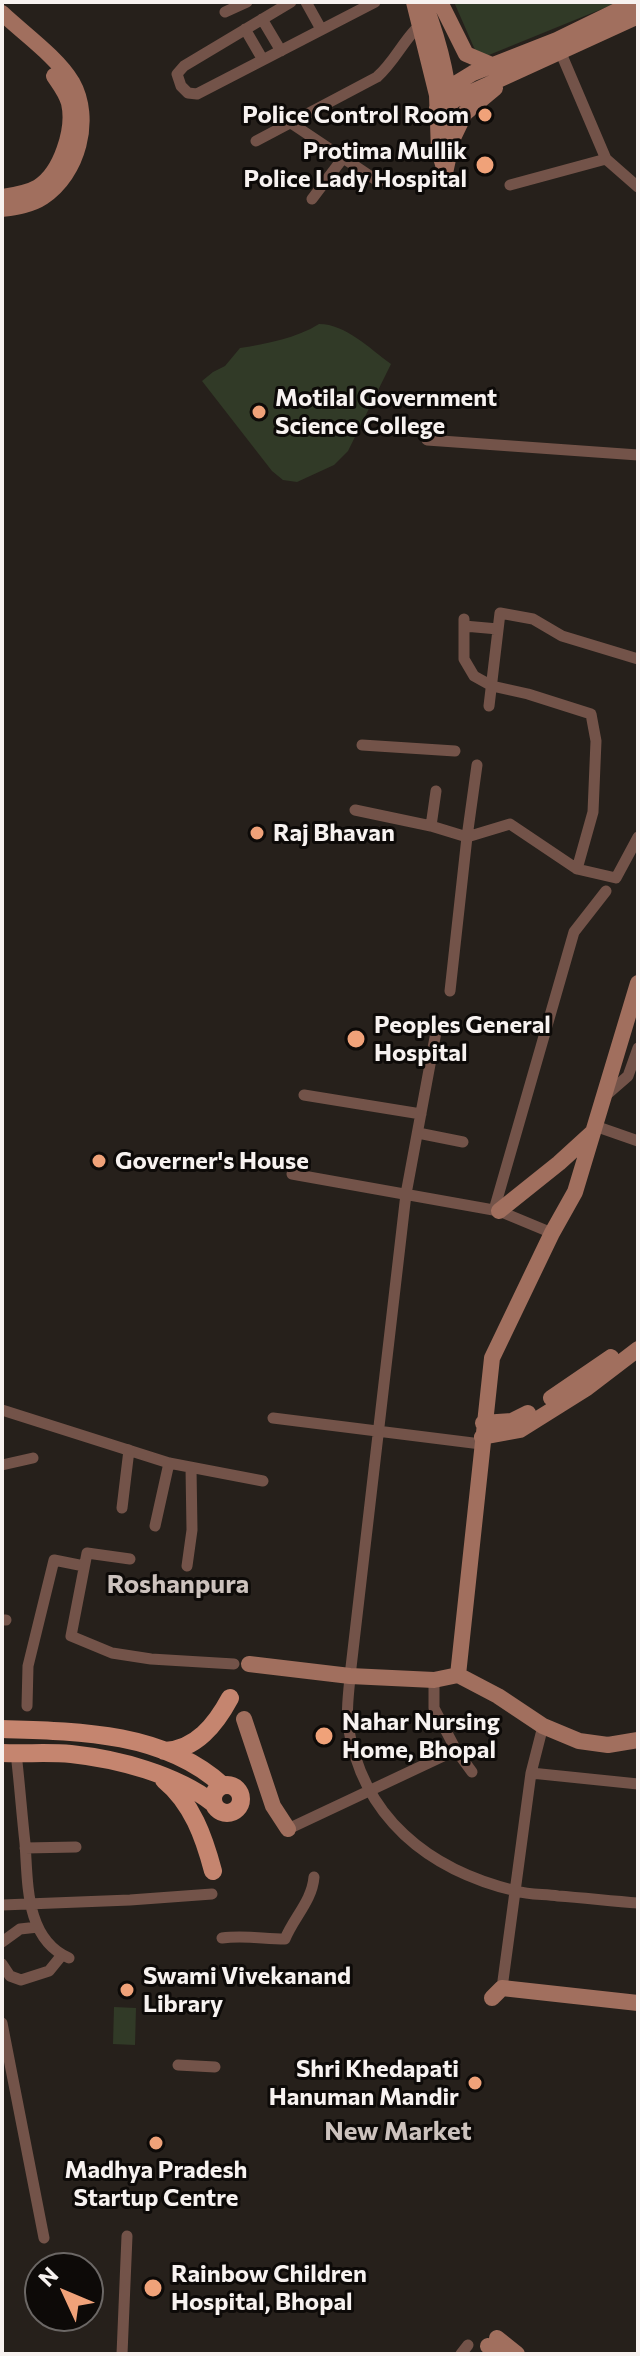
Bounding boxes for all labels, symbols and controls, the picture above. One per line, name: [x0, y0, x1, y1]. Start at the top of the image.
place label: Police Control Room: [242, 101, 469, 129]
marker: Police Control Room: [476, 106, 494, 124]
place label: Protima Mullik Police Lady Hospital: [243, 137, 467, 193]
marker: Protima Mullik Police Lady Hospital: [474, 154, 496, 176]
place label: Motilal Government Science College: [275, 384, 497, 440]
marker: Motilal Government Science College: [250, 403, 268, 421]
place label: Raj Bhavan: [273, 819, 395, 847]
marker: Raj Bhavan: [248, 824, 266, 842]
place label: Peoples General Hospital: [374, 1011, 551, 1067]
marker: Peoples General Hospital: [345, 1028, 367, 1050]
place label: Governer's House: [115, 1147, 309, 1175]
marker: Governer's House: [90, 1152, 108, 1170]
district label: Roshanpura: [107, 1568, 249, 1600]
place label: Nahar Nursing Home, Bhopal: [342, 1708, 500, 1764]
marker: Nahar Nursing Home, Bhopal: [313, 1725, 335, 1747]
place label: Swami Vivekanand Library: [143, 1962, 351, 2018]
marker: Swami Vivekanand Library: [118, 1981, 136, 1999]
place label: Shri Khedapati Hanuman Mandir: [269, 2055, 459, 2111]
marker: Shri Khedapati Hanuman Mandir: [466, 2074, 484, 2092]
district label: New Market: [324, 2115, 472, 2147]
marker: Madhya Pradesh Startup Centre: [147, 2134, 165, 2152]
place label: Madhya Pradesh Startup Centre: [65, 2156, 247, 2212]
north arrow: [24, 2252, 104, 2332]
place label: Rainbow Children Hospital, Bhopal: [171, 2260, 367, 2316]
text: N: [32, 2261, 63, 2292]
marker: Rainbow Children Hospital, Bhopal: [142, 2277, 164, 2299]

